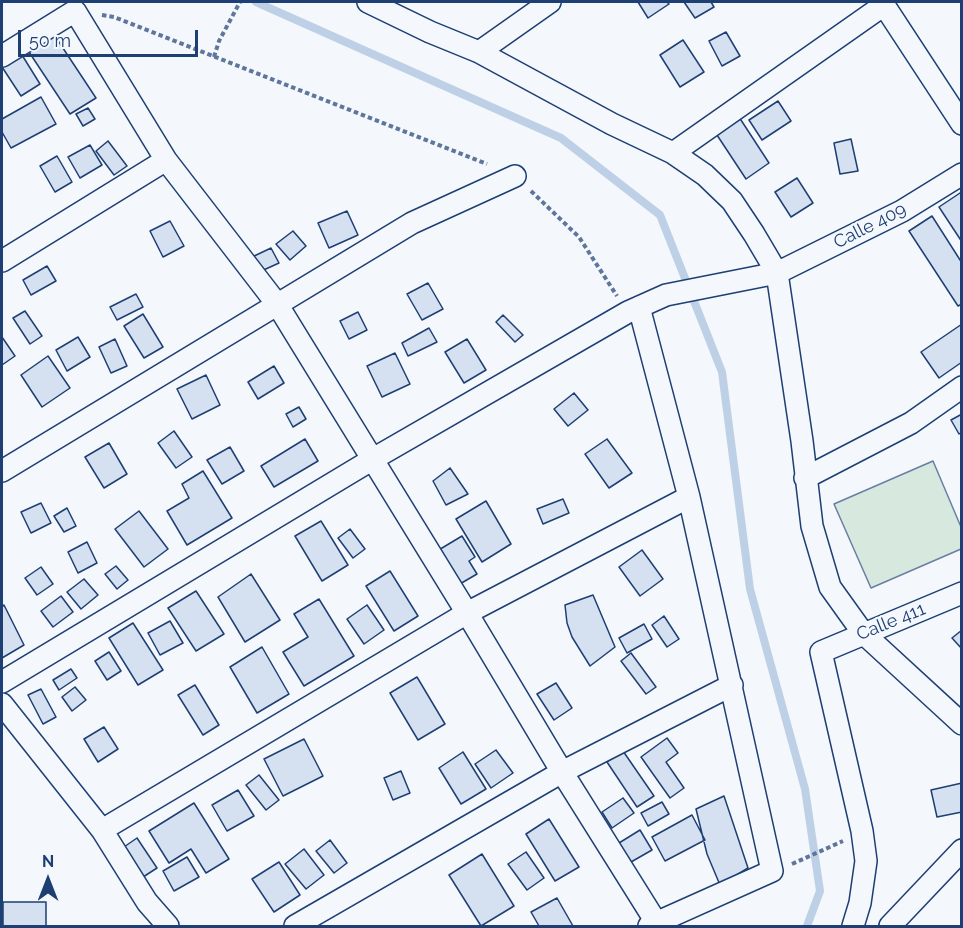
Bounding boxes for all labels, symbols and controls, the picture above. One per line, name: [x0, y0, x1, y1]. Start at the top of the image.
scale bar: [21, 18, 201, 56]
text: 50 m: [29, 30, 71, 51]
street label: Calle 409: [830, 199, 910, 253]
street label: Calle 411: [853, 598, 929, 646]
north arrow: [18, 850, 78, 910]
text: N: [42, 852, 54, 871]

